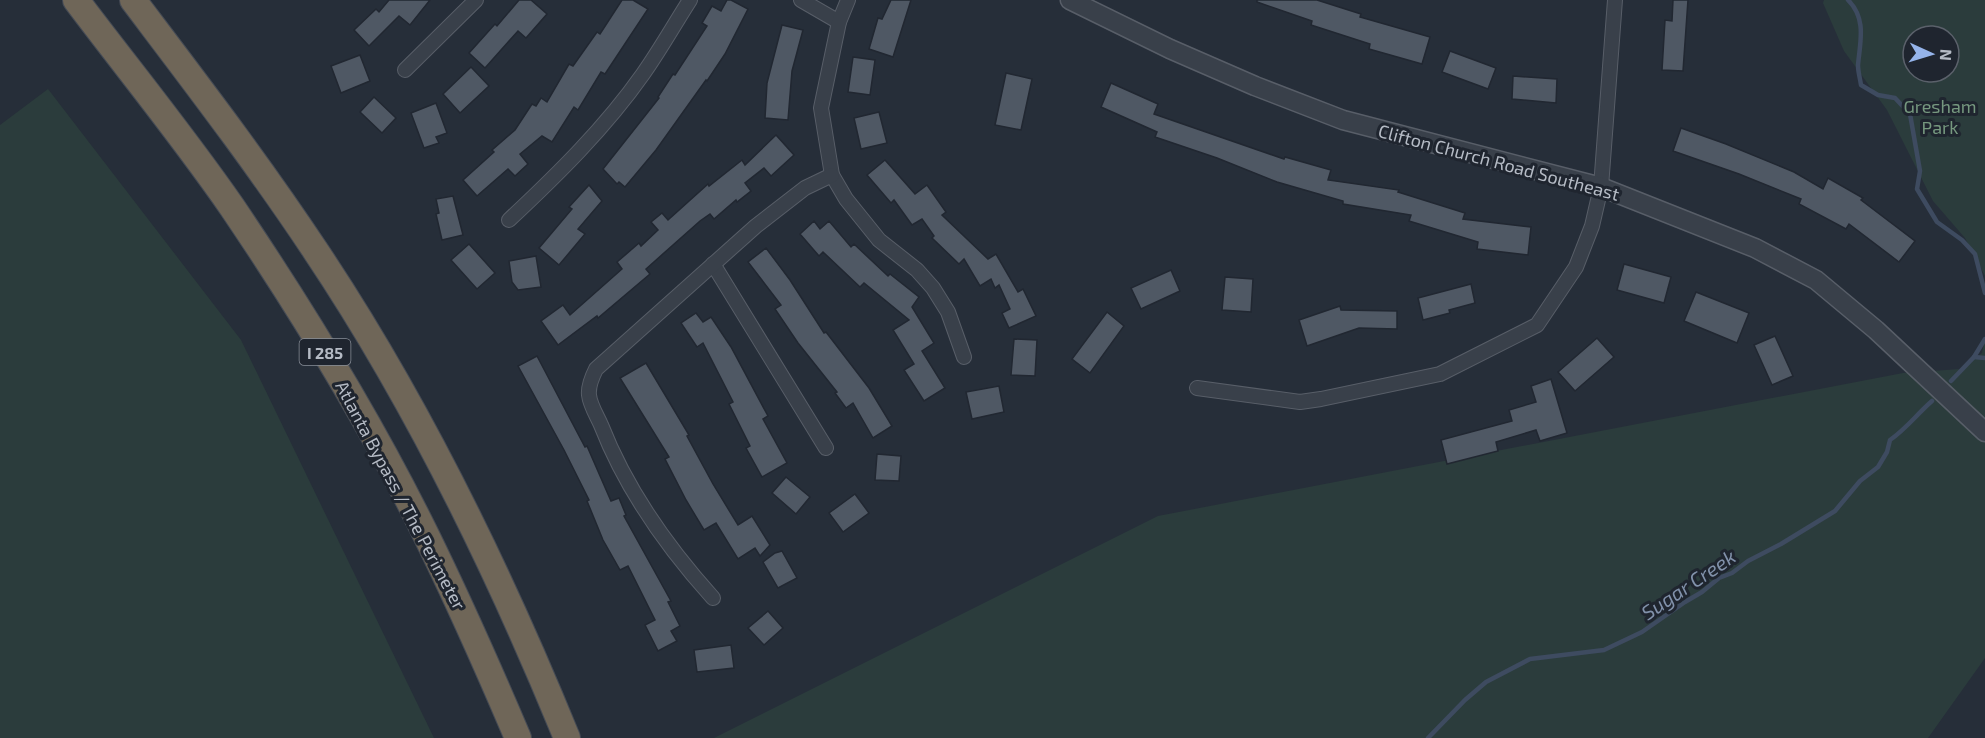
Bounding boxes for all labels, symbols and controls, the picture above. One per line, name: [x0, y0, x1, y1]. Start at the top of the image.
north arrow: [1901, 24, 1961, 84]
text: N: [1937, 49, 1956, 62]
park label: Gresham Park: [1903, 95, 1977, 138]
street label: Clifton Church Road Southeast: [1376, 119, 1622, 205]
road number: I 285: [300, 339, 350, 365]
street label: Atlanta Bypass / The Perimeter: [331, 377, 471, 613]
water label: Sugar Creek: [1636, 544, 1740, 624]

